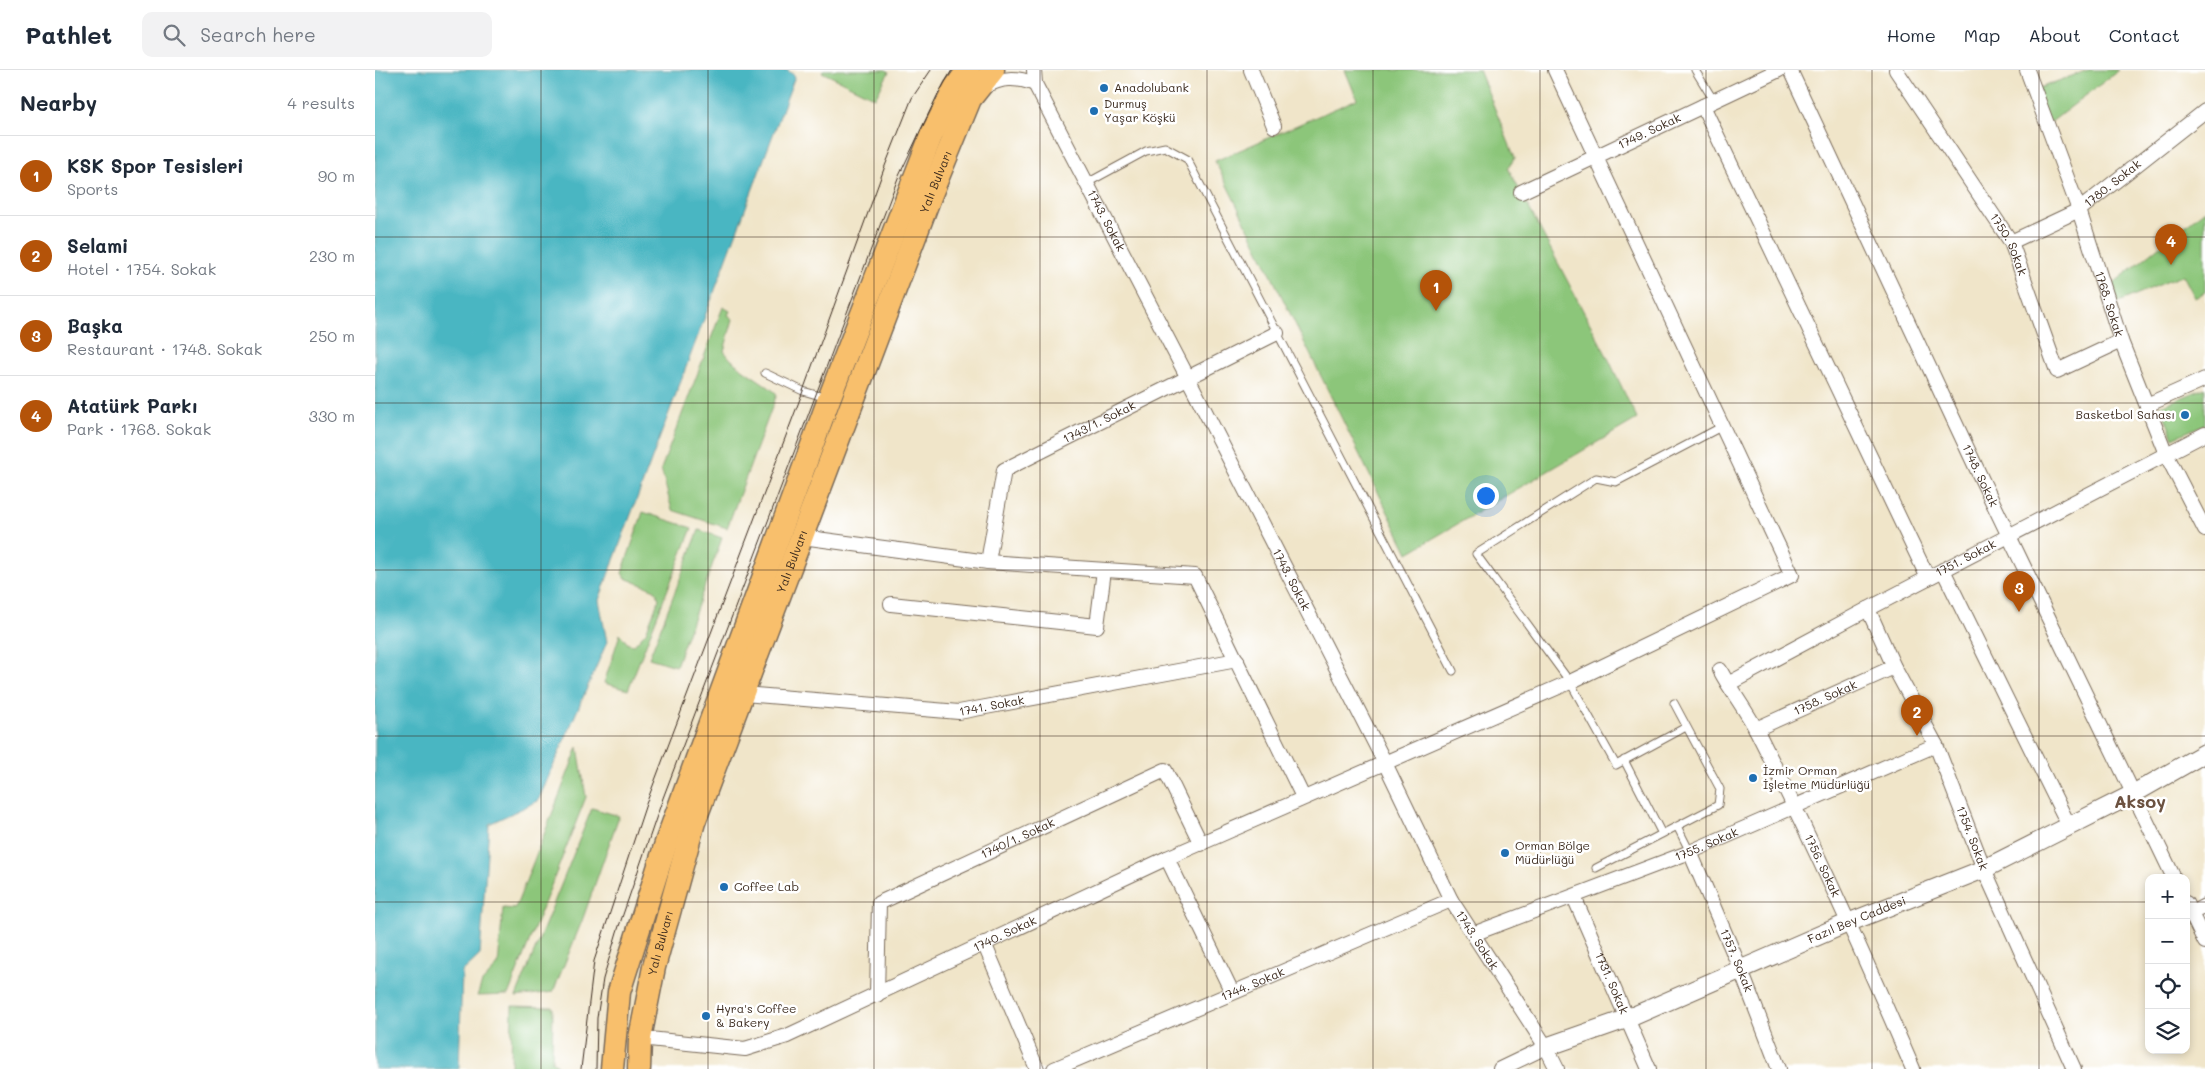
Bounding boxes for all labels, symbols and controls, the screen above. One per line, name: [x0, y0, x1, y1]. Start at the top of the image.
search box: [142, 12, 492, 57]
text: Pathlet: [25, 19, 112, 50]
icon: search: [160, 21, 188, 49]
text: Search here: [200, 22, 316, 47]
text: Home: [1887, 23, 1936, 47]
text: Map: [1964, 23, 2000, 47]
text: About: [2028, 23, 2081, 47]
text: Contact: [2109, 23, 2180, 47]
place label: Anadolubank: [1114, 79, 1189, 95]
marker: Anadolubank: [1098, 82, 1110, 94]
text: Nearby: [20, 89, 97, 116]
text: 4 results: [287, 92, 355, 113]
place label: Durmuş Yaşar Köşkü: [1104, 95, 1176, 125]
marker: Durmuş Yaşar Köşkü: [1088, 105, 1100, 117]
street label: 1749. Sokak: [1615, 109, 1683, 152]
street label: Yalı Bulvarı: [915, 148, 955, 216]
text: KSK Spor Tesisleri: [67, 153, 244, 178]
street label: 1780. Sokak: [2080, 155, 2144, 210]
text: 1: [32, 165, 40, 186]
text: 90 m: [318, 165, 355, 186]
text: Sports: [67, 178, 118, 199]
street label: 1743. Sokak: [1084, 186, 1130, 254]
street label: 1750. Sokak: [1987, 210, 2031, 277]
pin: 4: [2155, 224, 2187, 265]
text: Selami: [67, 233, 129, 258]
text: 2: [32, 245, 40, 266]
text: 230 m: [309, 245, 355, 266]
text: Hotel · 1754. Sokak: [67, 258, 216, 279]
street label: 1768. Sokak: [2092, 269, 2128, 339]
pin: 1: [1420, 270, 1452, 311]
text: Başka: [67, 313, 123, 338]
text: 3: [31, 325, 41, 346]
text: 250 m: [309, 325, 355, 346]
text: Restaurant · 1748. Sokak: [67, 338, 262, 359]
text: Atatürk Parkı: [67, 393, 198, 418]
street label: 1743/1. Sokak: [1060, 396, 1138, 446]
text: 4: [31, 405, 41, 426]
text: 330 m: [309, 405, 355, 426]
place label: Basketbol Sahası: [2075, 406, 2175, 422]
marker: Basketbol Sahası: [2179, 409, 2191, 421]
text: Park · 1768. Sokak: [67, 418, 211, 439]
street label: 1748. Sokak: [1959, 441, 2003, 509]
your location: [1473, 483, 1499, 509]
street label: Yalı Bulvarı: [772, 527, 811, 595]
street label: 1751. Sokak: [1932, 535, 1998, 580]
street label: 1743. Sokak: [1270, 545, 1315, 613]
pin: 3: [2003, 571, 2035, 612]
street label: 1758. Sokak: [1791, 676, 1859, 718]
street label: 1741. Sokak: [958, 691, 1025, 719]
pin: 2: [1901, 695, 1933, 736]
place label: İzmir Orman İşletme Müdürlüğü: [1763, 762, 1870, 792]
marker: İzmir Orman İşletme Müdürlüğü: [1747, 772, 1759, 784]
district label: Aksoy: [2114, 789, 2166, 813]
street label: 1754. Sokak: [1953, 803, 1993, 872]
street label: 1740/1. Sokak: [978, 814, 1057, 862]
street label: 1755. Sokak: [1672, 823, 1740, 864]
street label: 1756. Sokak: [1801, 831, 1845, 899]
place label: Orman Bölge Müdürlüğü: [1515, 837, 1590, 867]
marker: Orman Bölge Müdürlüğü: [1499, 847, 1511, 859]
map controls: [2145, 874, 2190, 1054]
button: +: [2145, 874, 2190, 919]
place label: Coffee Lab: [734, 878, 799, 894]
marker: Coffee Lab: [718, 881, 730, 893]
street label: Fazıl Bey Caddesi: [1805, 892, 1908, 946]
street label: 1743. Sokak: [1453, 907, 1503, 973]
street label: Yalı Bulvarı: [643, 909, 676, 977]
street label: 1740. Sokak: [970, 911, 1039, 955]
button: −: [2145, 919, 2190, 964]
street label: 1757. Sokak: [1717, 926, 1758, 994]
street label: 1731. Sokak: [1592, 949, 1633, 1016]
street label: 1744. Sokak: [1218, 963, 1287, 1004]
button: locate: [2145, 964, 2190, 1009]
place label: Hyra's Coffee & Bakery: [716, 1000, 797, 1030]
button: layers: [2145, 1009, 2190, 1054]
marker: Hyra's Coffee & Bakery: [700, 1010, 712, 1022]

